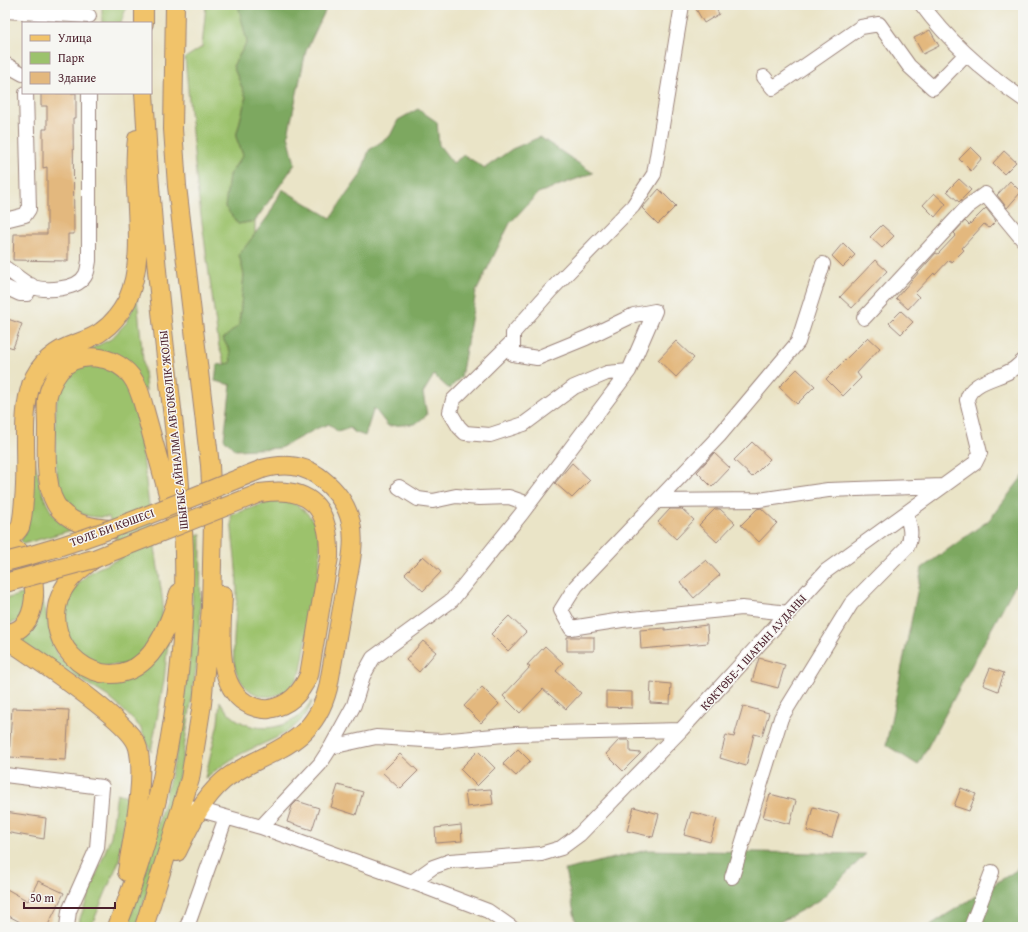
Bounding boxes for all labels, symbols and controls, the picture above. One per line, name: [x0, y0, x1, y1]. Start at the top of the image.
legend: [22, 22, 152, 94]
text: Улица: [58, 29, 92, 46]
text: Парк: [58, 49, 85, 66]
text: Здание: [58, 69, 97, 86]
street label: ШЫҒЫС АЙНАЛМА АВТОКӨЛІК ЖОЛЫ: [154, 330, 192, 530]
street label: ТӨЛЕ БИ КӨШЕСІ: [67, 504, 157, 550]
street label: КӨКТӨБЕ-1 ШАҒЫН АУДАНЫ: [696, 590, 810, 714]
scale bar: [24, 884, 115, 910]
text: 50 m: [30, 889, 54, 906]

